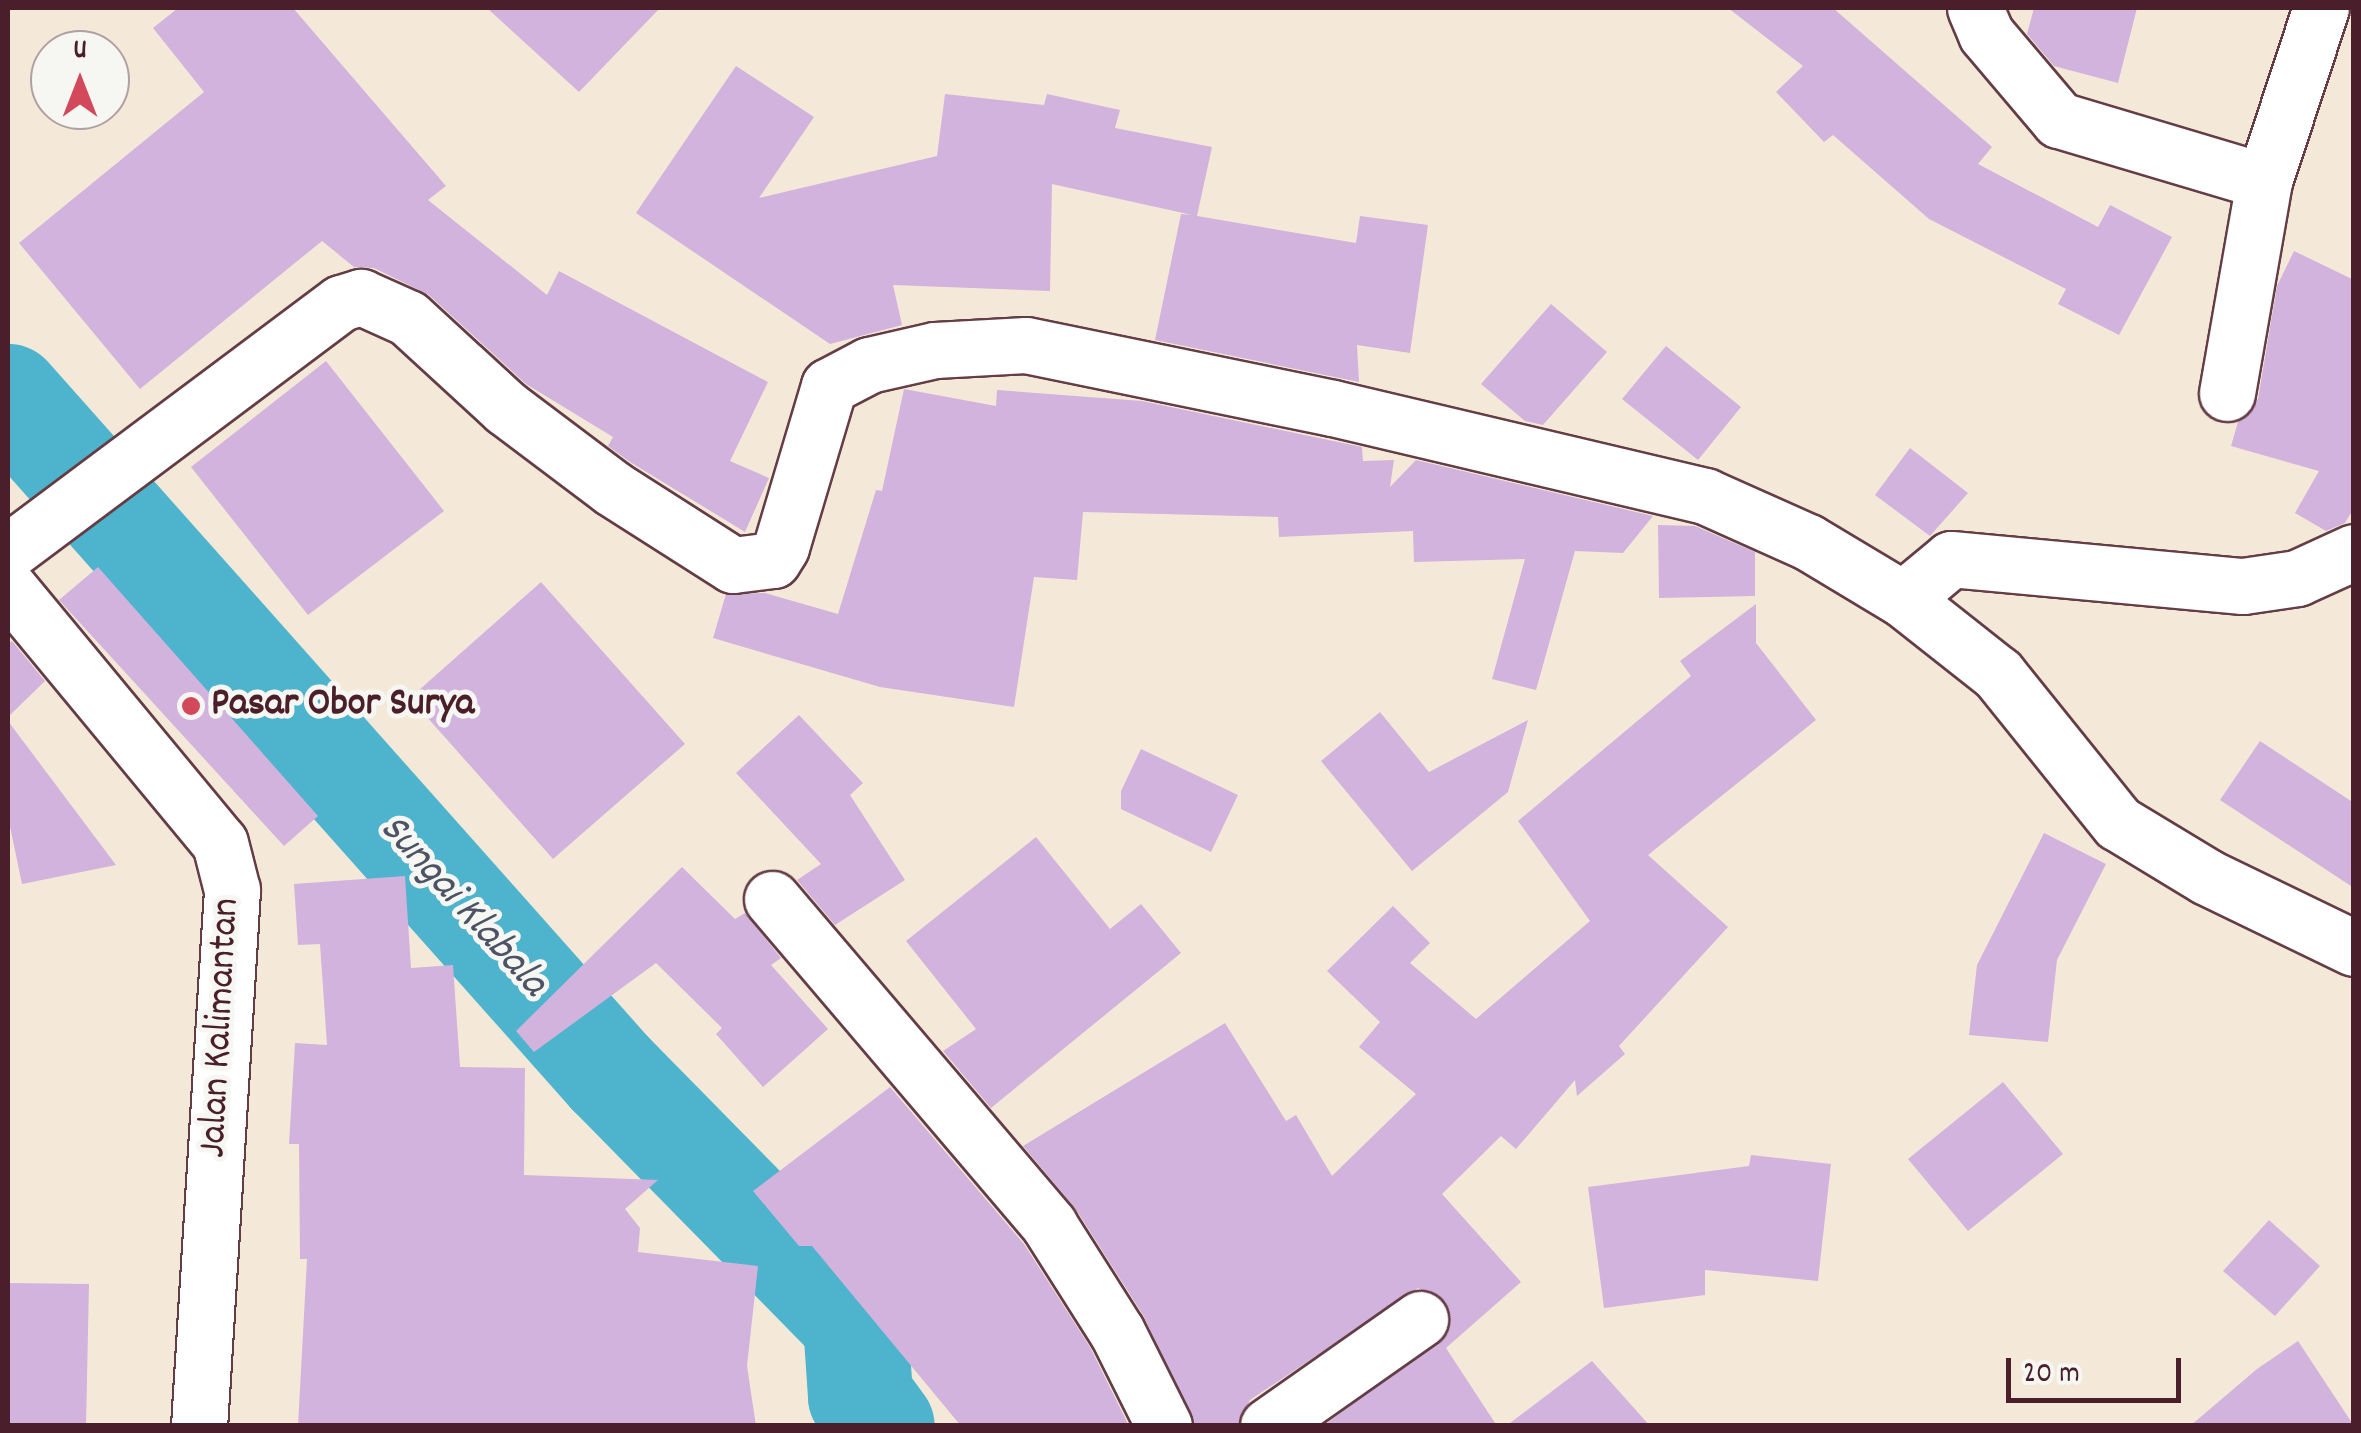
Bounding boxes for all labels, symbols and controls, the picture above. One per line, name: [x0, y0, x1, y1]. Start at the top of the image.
north arrow: [30, 30, 130, 130]
text: U: [73, 32, 87, 72]
place label: Pasar Obor Surya: [211, 682, 474, 730]
marker: Pasar Obor Surya: [180, 695, 202, 717]
water label: Sungai Klabala: [367, 805, 557, 1009]
street label: Jalan Kalimantan: [191, 897, 253, 1159]
scale bar: [2011, 1338, 2186, 1400]
text: 20 m: [2023, 1354, 2080, 1397]

